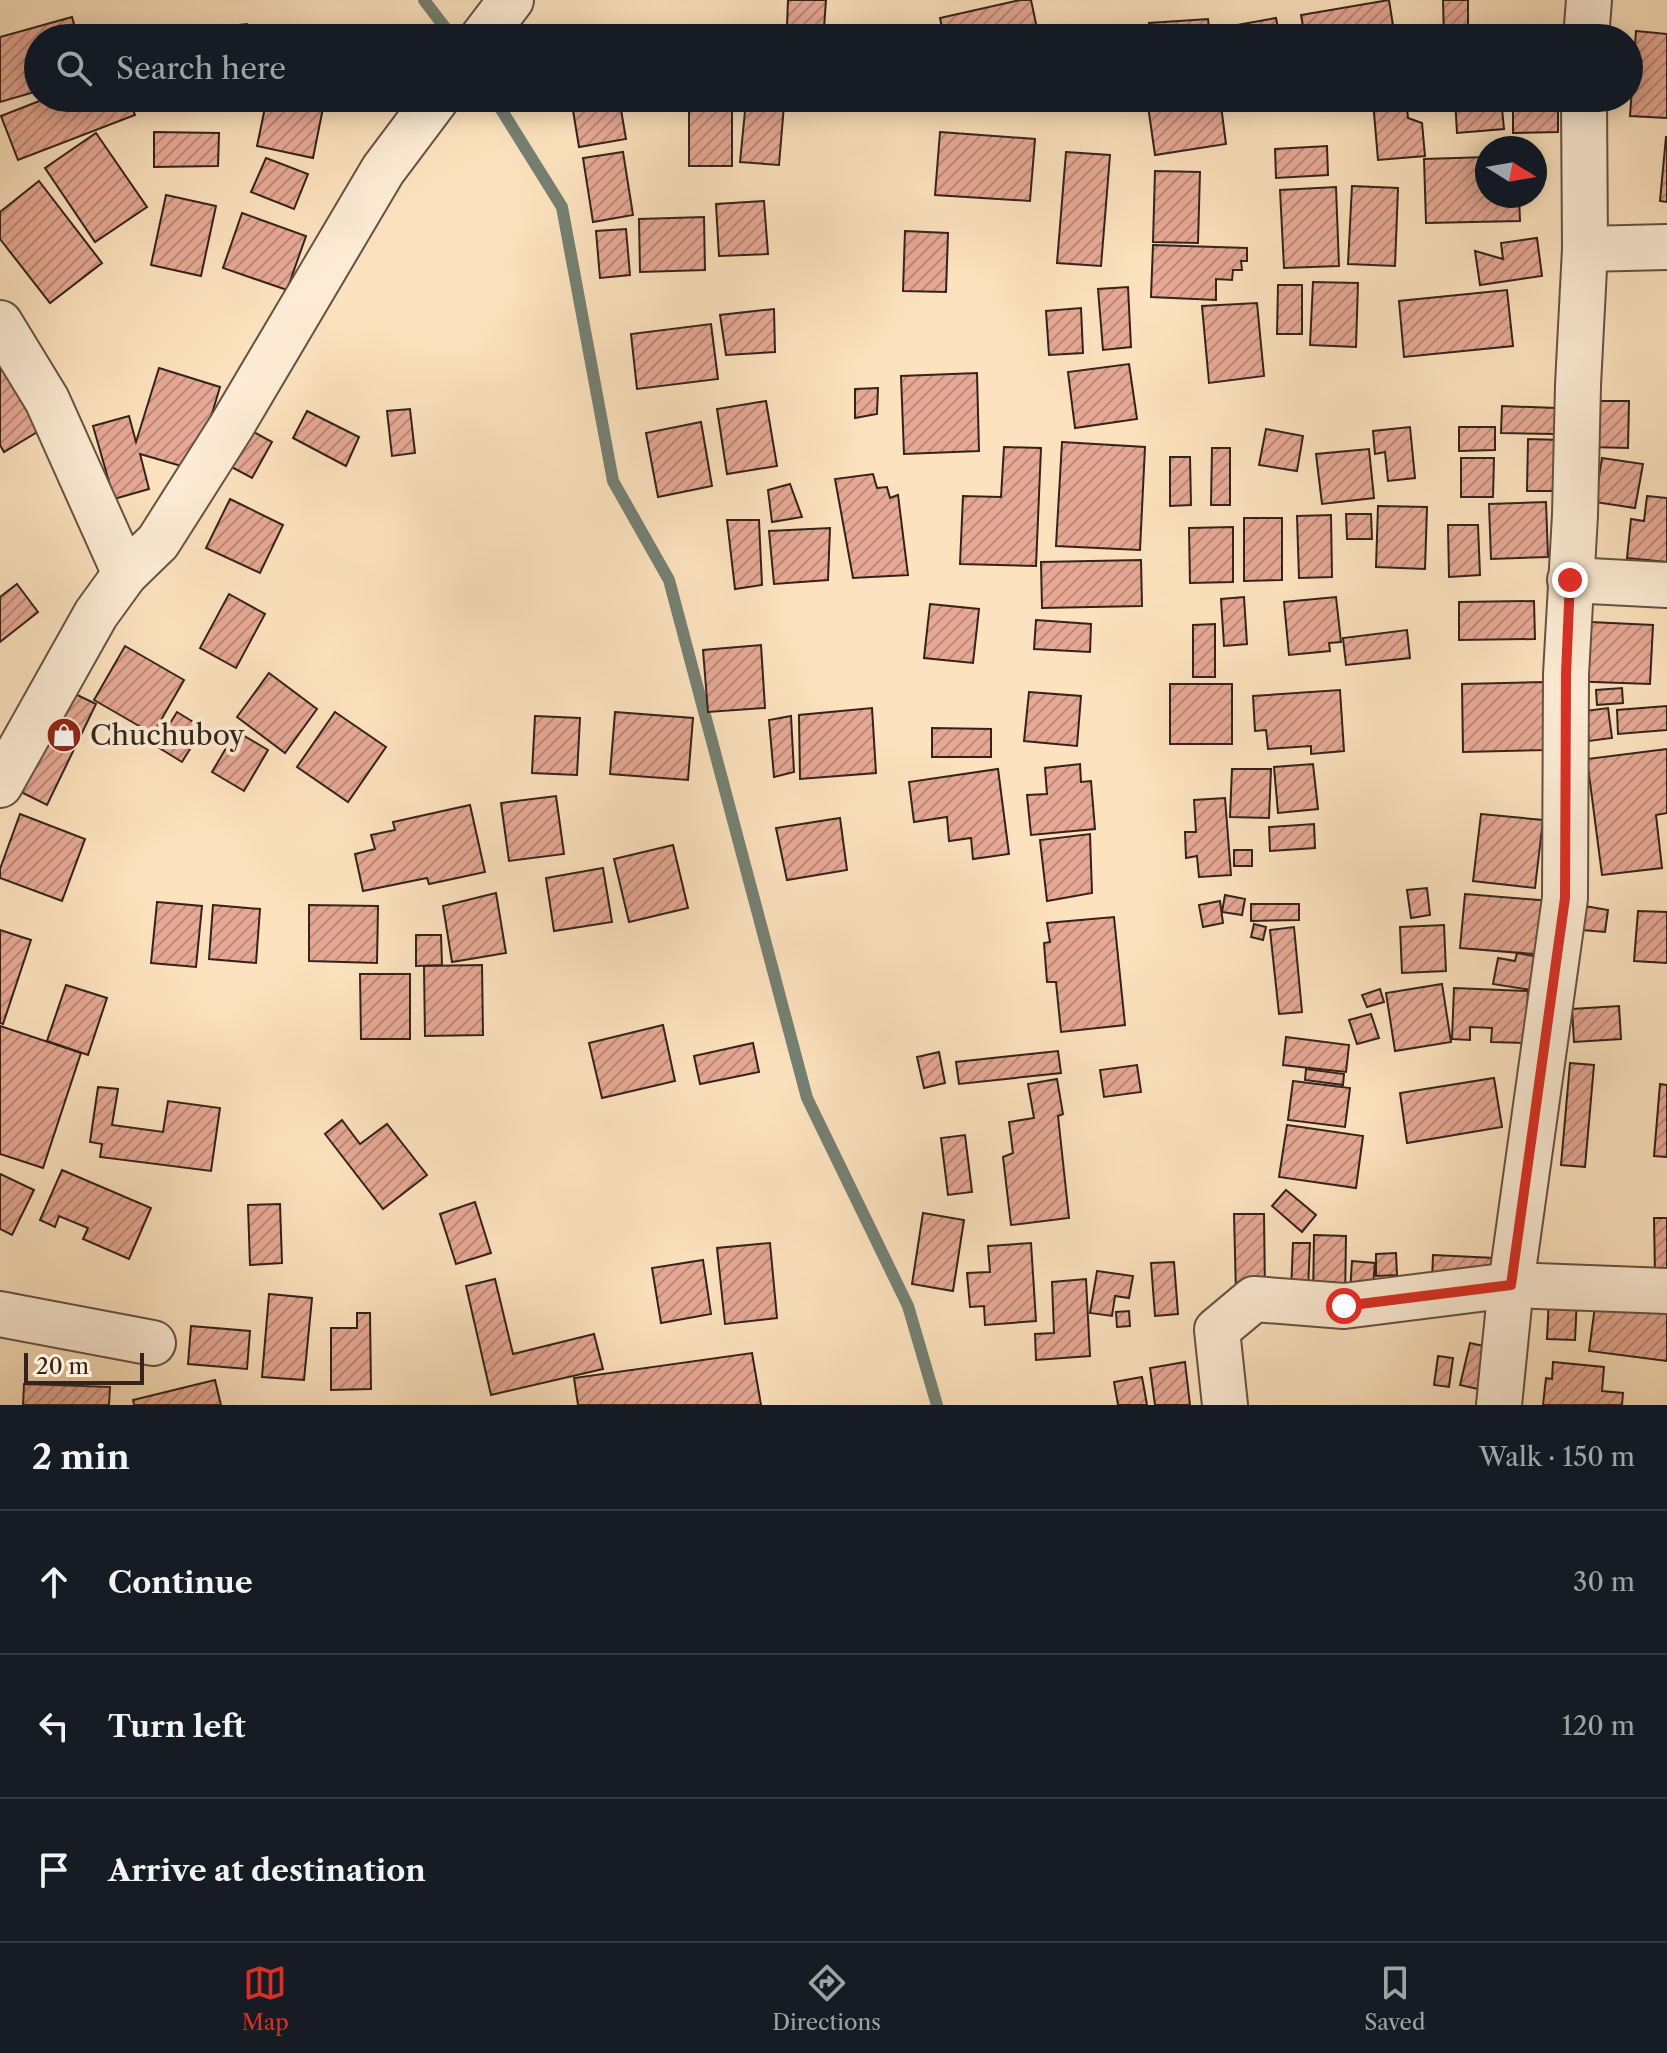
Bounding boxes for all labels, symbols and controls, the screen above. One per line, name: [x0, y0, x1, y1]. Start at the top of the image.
search box: [24, 24, 1643, 112]
icon: search: [52, 46, 96, 90]
text: Search here: [116, 50, 286, 87]
north arrow: [1475, 136, 1547, 208]
route end: [1552, 562, 1588, 598]
shop icon: Chuchuboy: [45, 716, 83, 754]
place label: Chuchuboy: [90, 718, 245, 752]
route start: [1326, 1288, 1362, 1324]
scale bar: [24, 1349, 144, 1385]
text: 20 m: [36, 1353, 89, 1380]
text: 2 min: [32, 1436, 130, 1478]
text: Walk · 150 m: [1479, 1441, 1635, 1473]
icon: ahead: [32, 1560, 76, 1604]
text: Continue: [108, 1564, 253, 1601]
text: 30 m: [1573, 1566, 1635, 1598]
icon: left: [32, 1704, 76, 1748]
text: Turn left: [108, 1708, 245, 1745]
text: 120 m: [1561, 1710, 1635, 1742]
icon: arrive: [32, 1848, 76, 1892]
text: Arrive at destination: [108, 1852, 426, 1889]
tab: Map: [242, 1961, 289, 2036]
tab: Directions: [772, 1961, 881, 2036]
tab: Saved: [1364, 1961, 1425, 2036]

